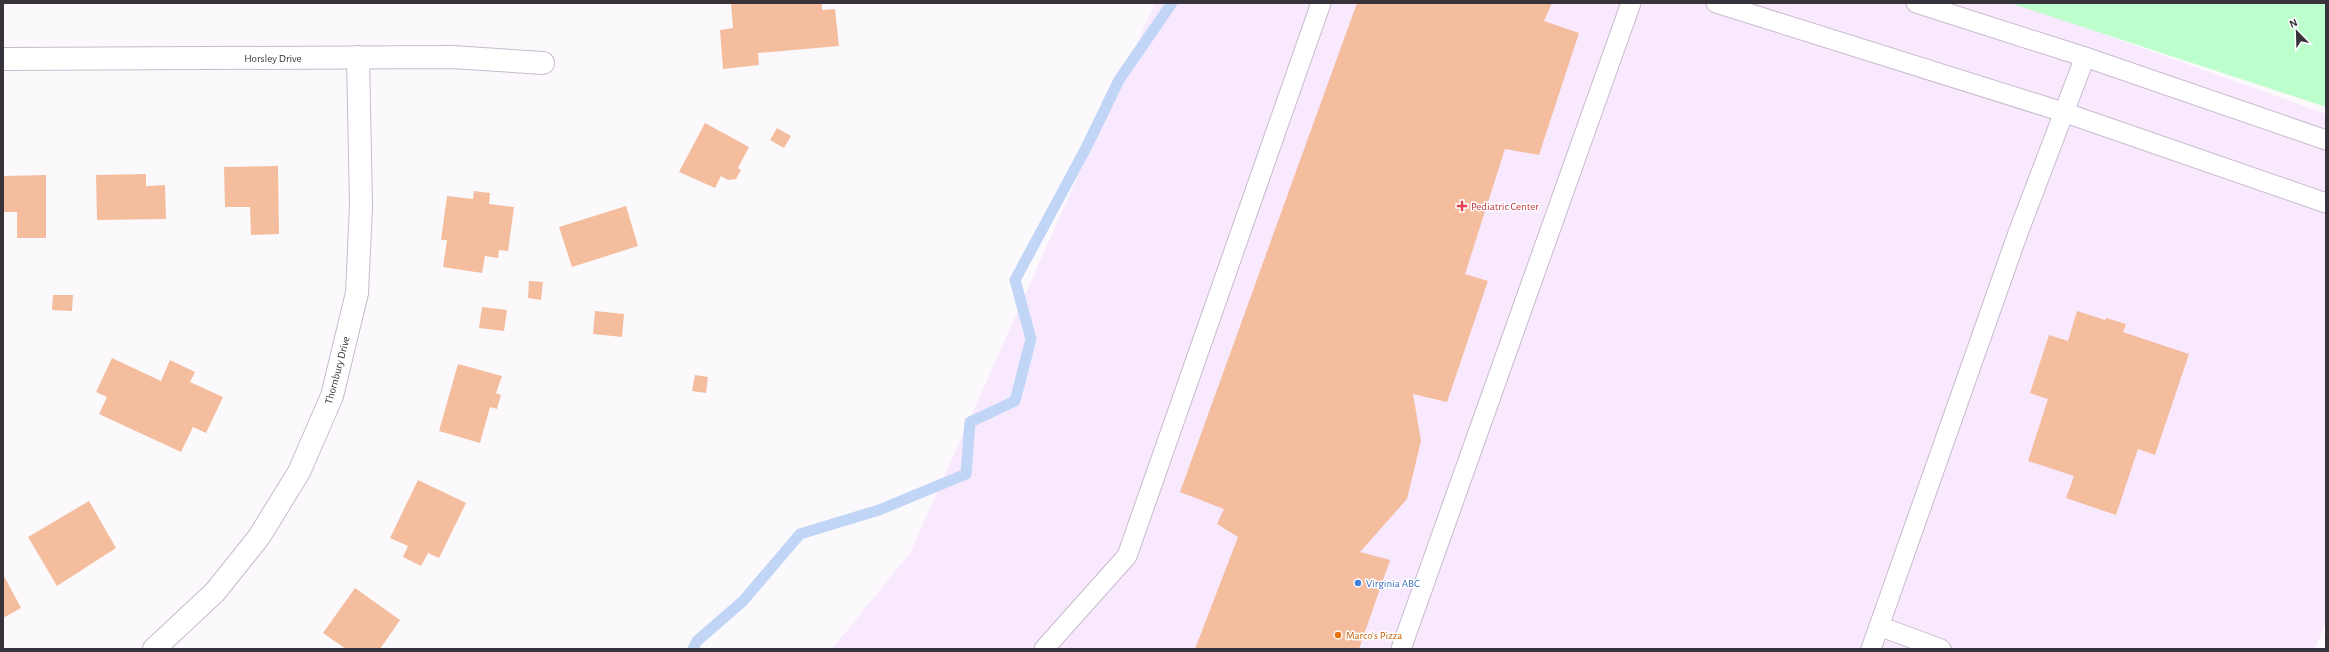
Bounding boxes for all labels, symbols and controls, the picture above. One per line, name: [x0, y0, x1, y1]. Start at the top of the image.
north arrow: [2277, 12, 2317, 52]
text: N: [2288, 17, 2299, 30]
street label: Horsley Drive: [244, 53, 302, 64]
marker: Pediatric Center: [1456, 200, 1468, 212]
place label: Pediatric Center: [1471, 201, 1539, 212]
street label: Thornbury Drive: [323, 335, 352, 405]
marker: Virginia ABC: [1353, 578, 1363, 588]
place label: Virginia ABC: [1366, 578, 1420, 589]
marker: Marco's Pizza: [1333, 630, 1343, 640]
place label: Marco's Pizza: [1346, 630, 1402, 641]

